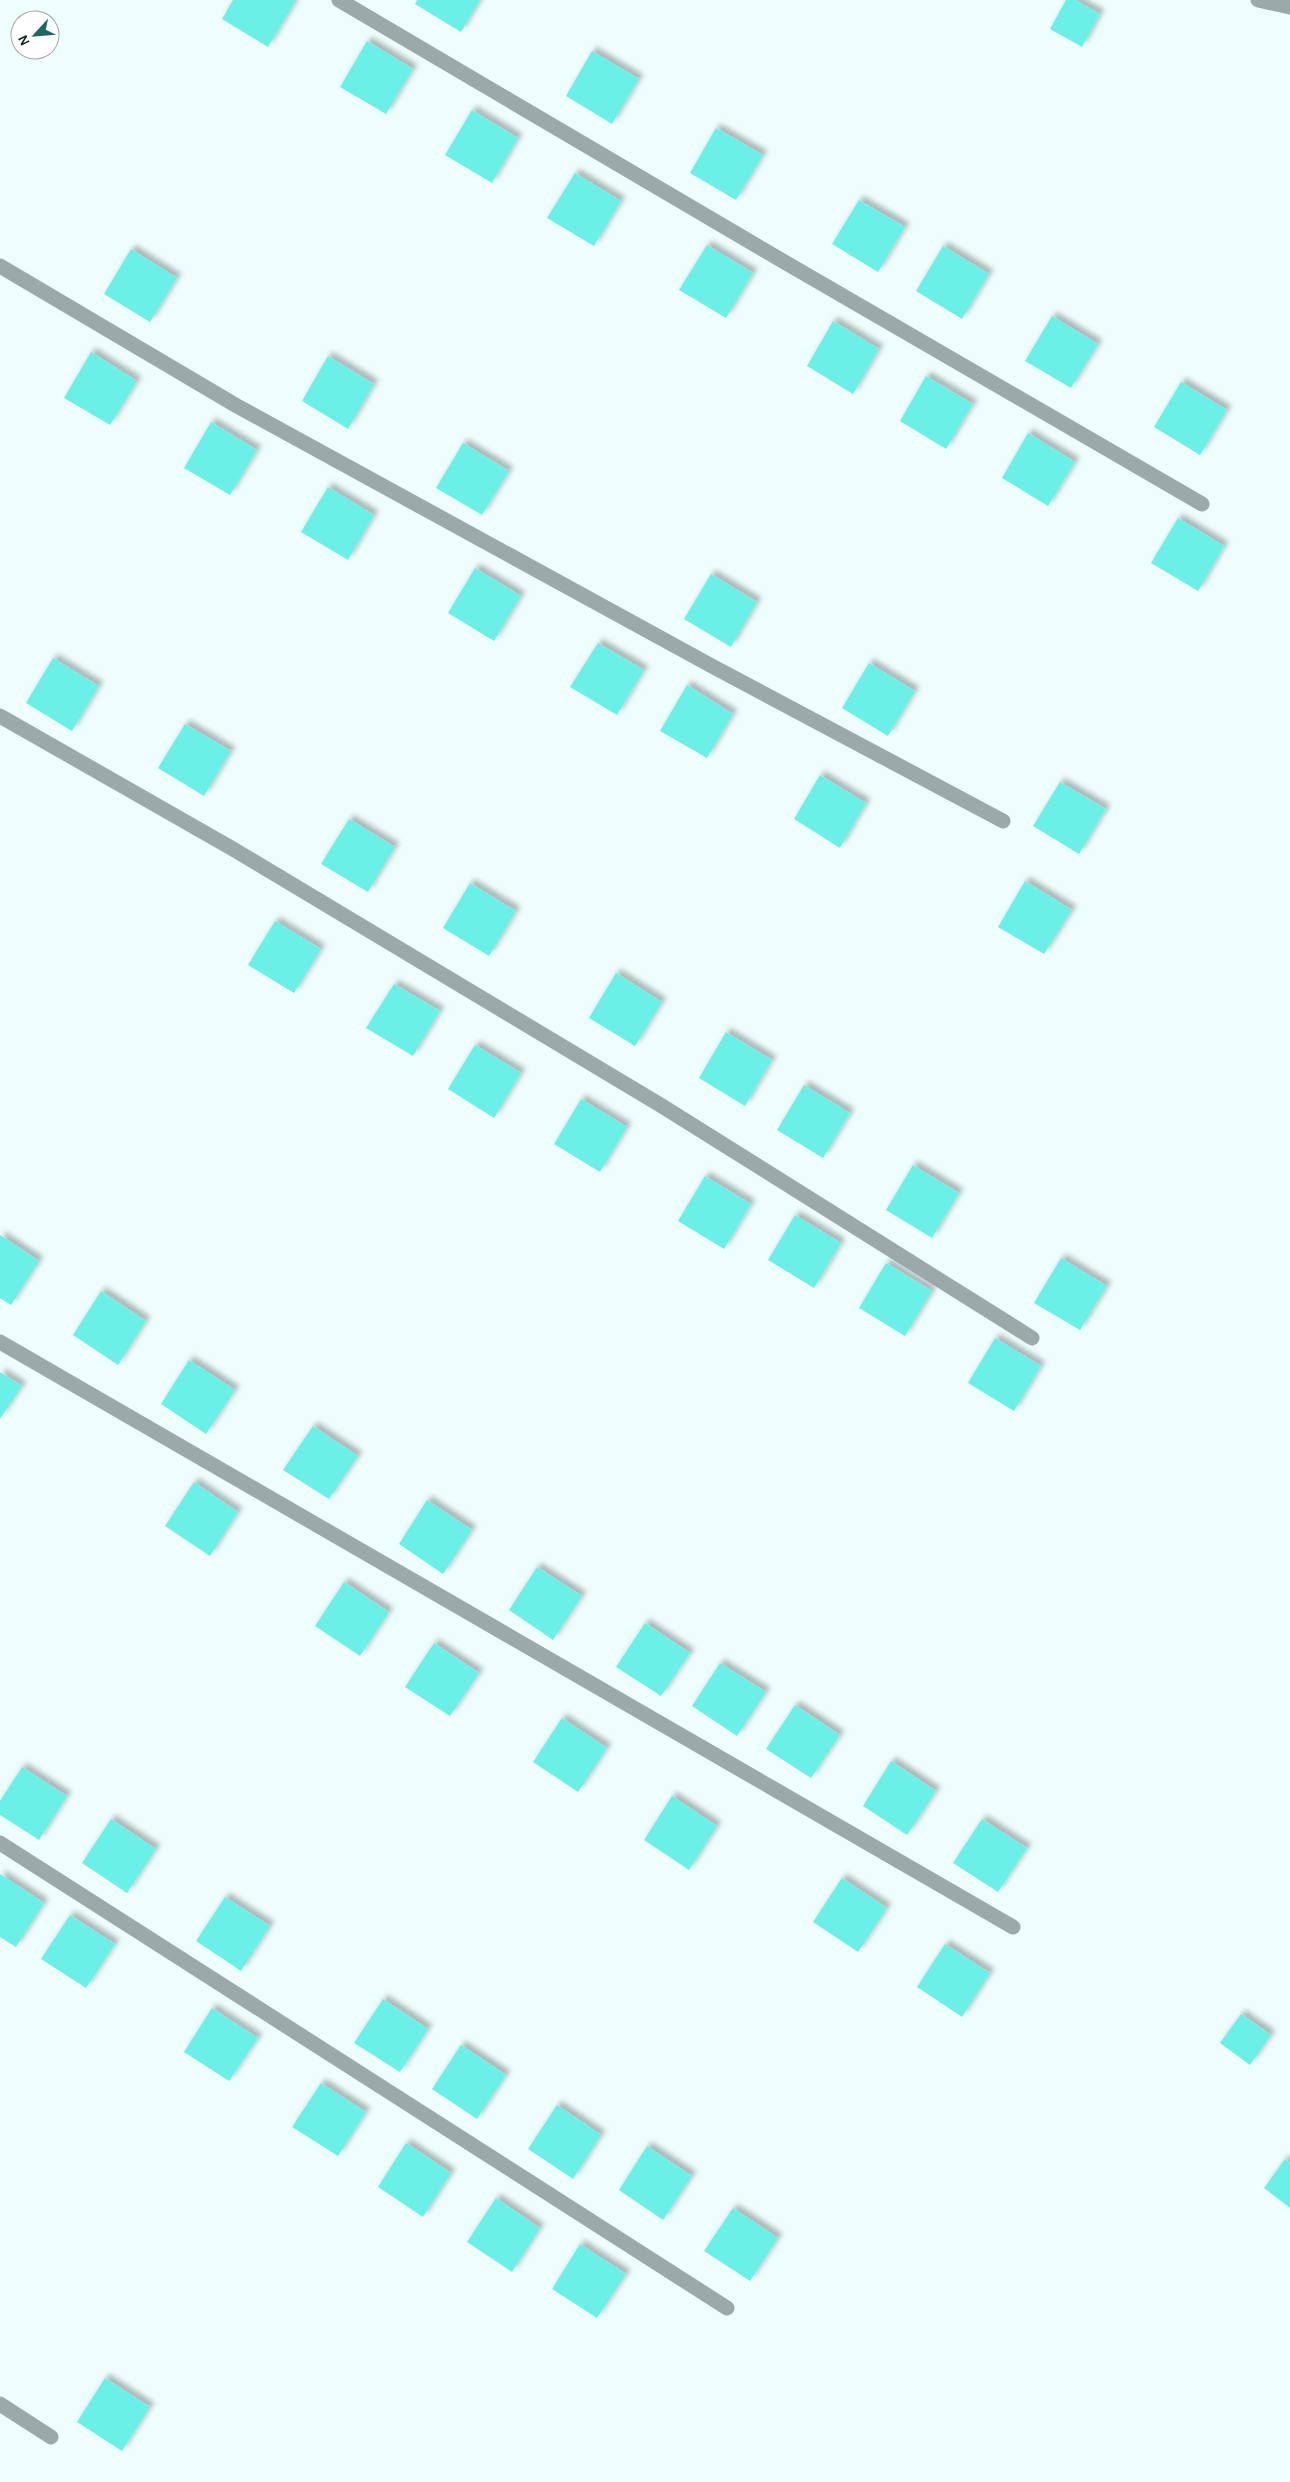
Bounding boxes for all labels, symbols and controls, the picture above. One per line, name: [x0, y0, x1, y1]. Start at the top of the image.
north arrow: [10, 10, 60, 60]
text: N: [16, 33, 33, 48]

